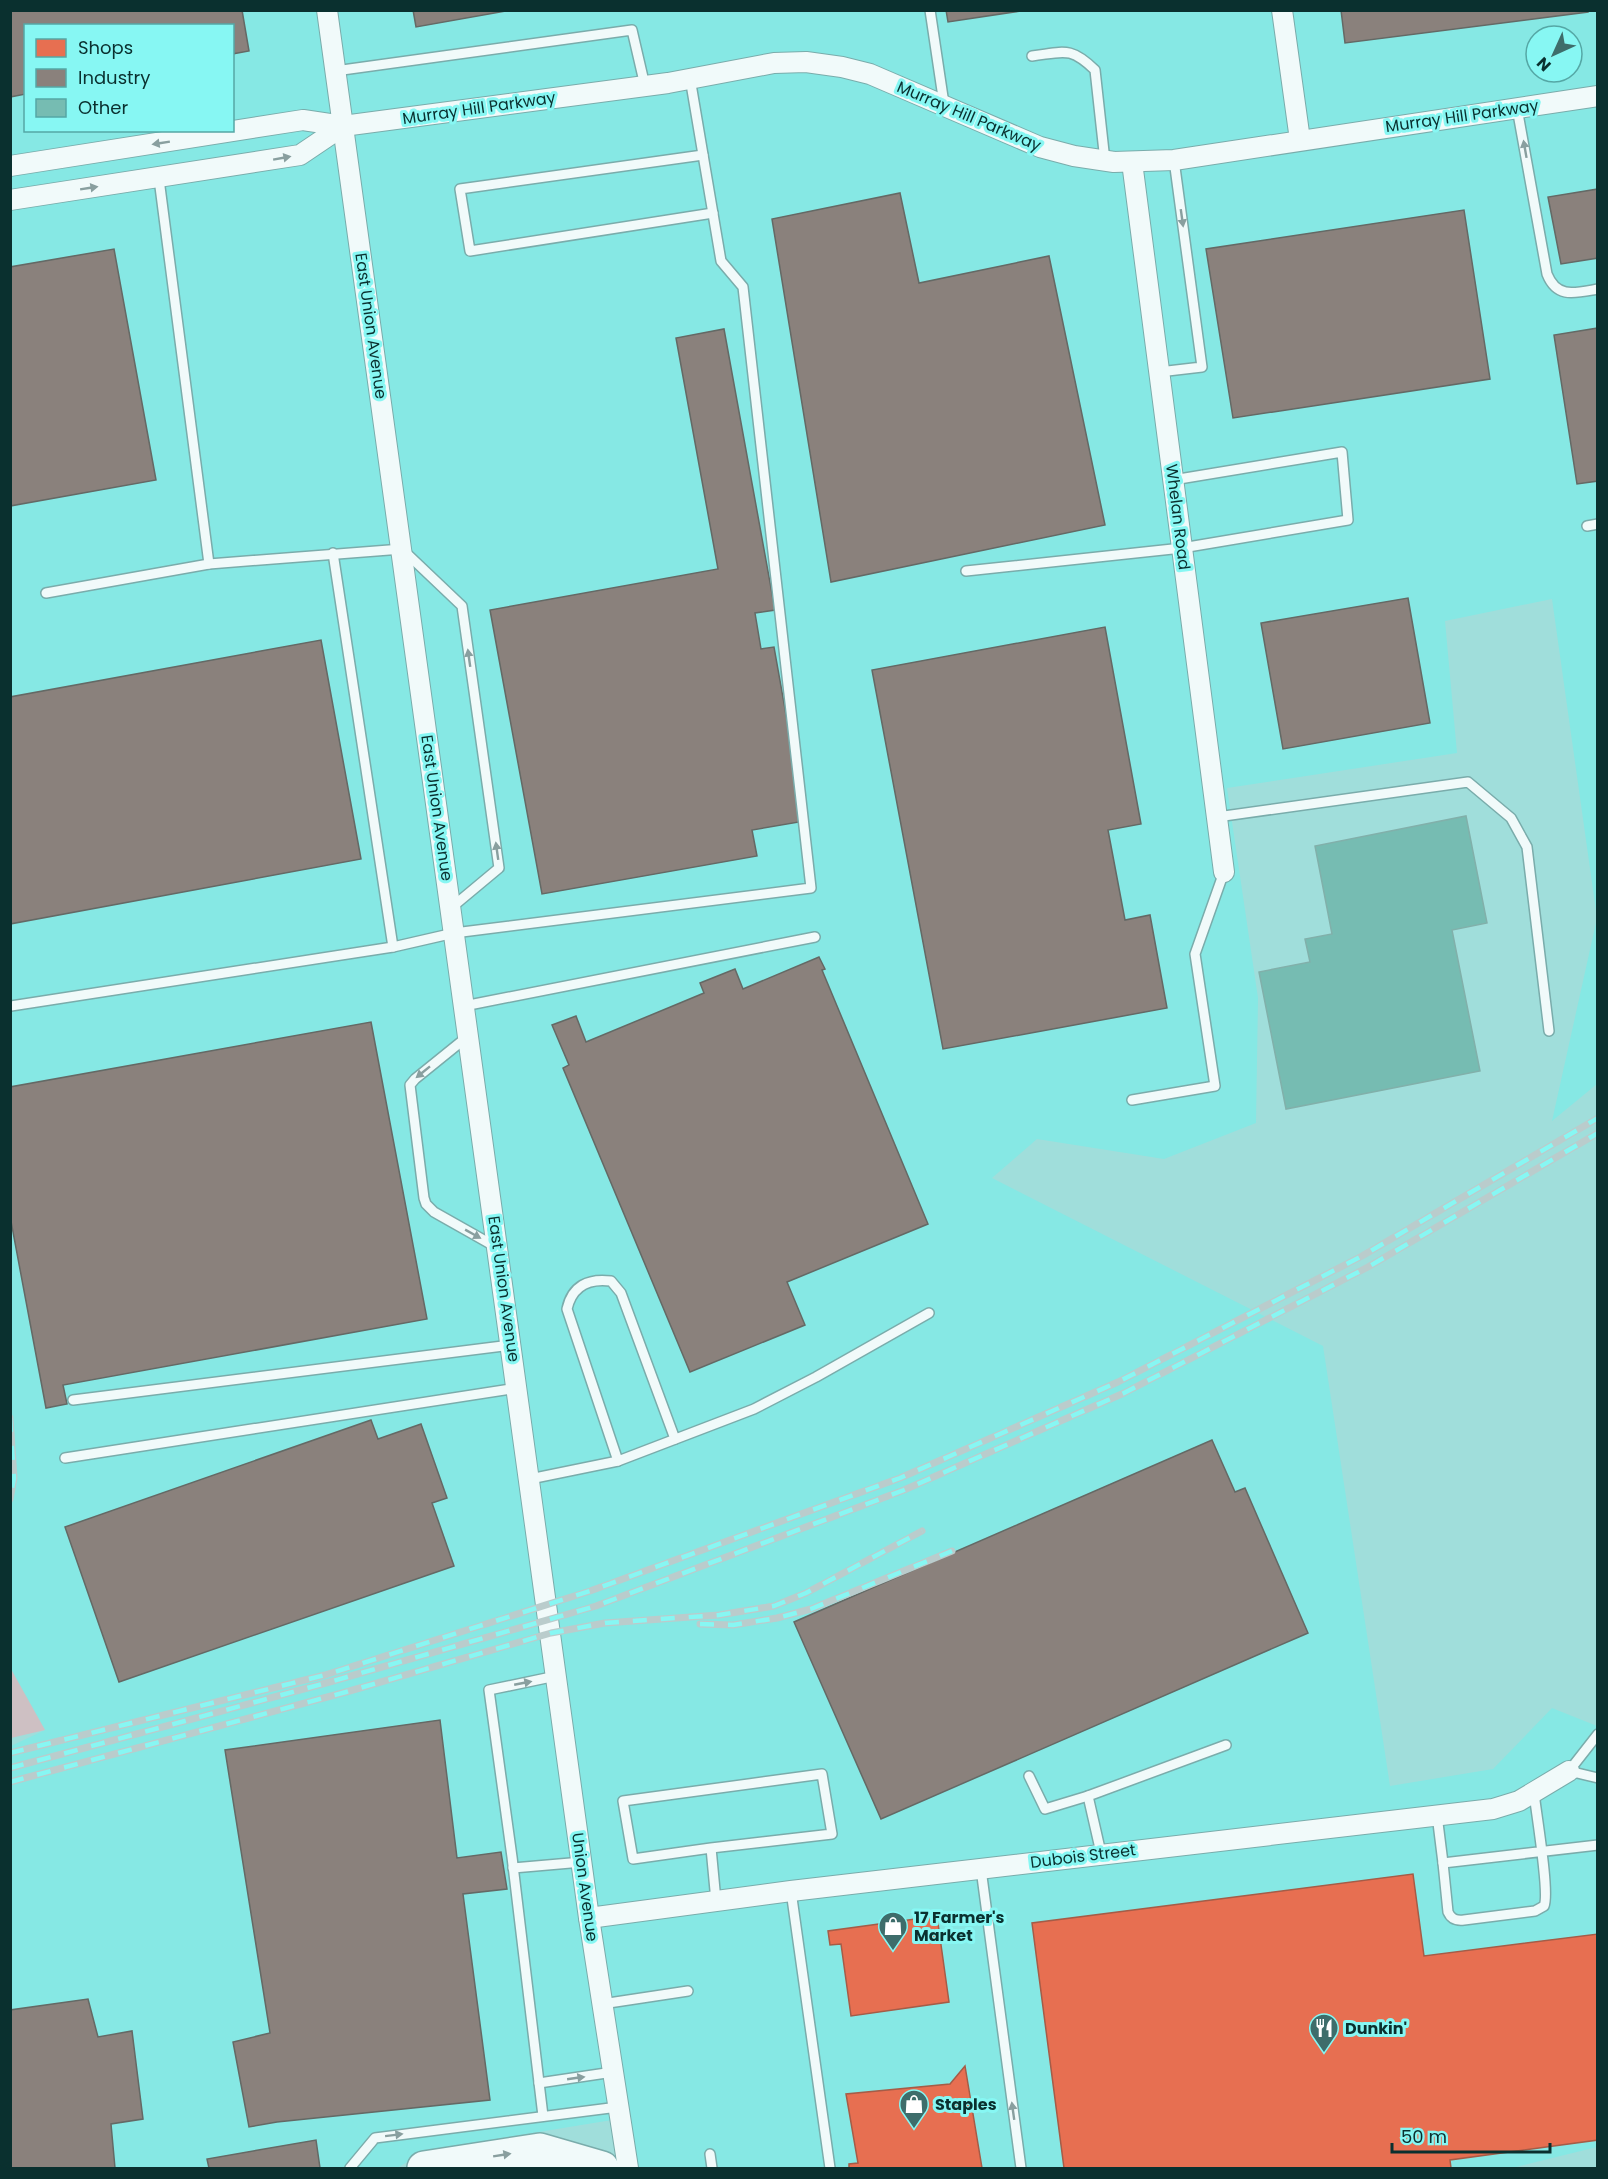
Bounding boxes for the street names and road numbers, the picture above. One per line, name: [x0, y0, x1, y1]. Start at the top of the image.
street label: Murray Hill Parkway: [893, 75, 1045, 157]
street label: Murray Hill Parkway: [401, 86, 557, 130]
street label: Murray Hill Parkway: [1384, 94, 1540, 138]
street label: East Union Avenue: [349, 251, 393, 401]
street label: Whelan Road: [1160, 463, 1196, 571]
street label: East Union Avenue: [415, 733, 459, 883]
street label: East Union Avenue: [482, 1214, 526, 1364]
street label: Union Avenue: [566, 1831, 604, 1943]
street label: Dubois Street: [1029, 1838, 1137, 1874]

